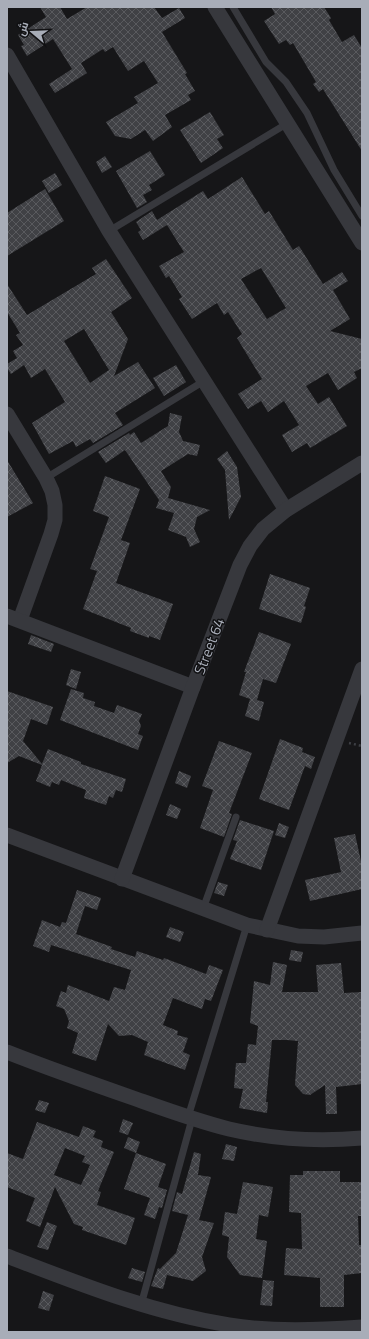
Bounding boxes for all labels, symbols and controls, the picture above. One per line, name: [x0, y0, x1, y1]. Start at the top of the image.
north arrow: [12, 12, 52, 52]
text: ش: [13, 19, 32, 38]
street label: Street 64: [188, 614, 230, 678]

